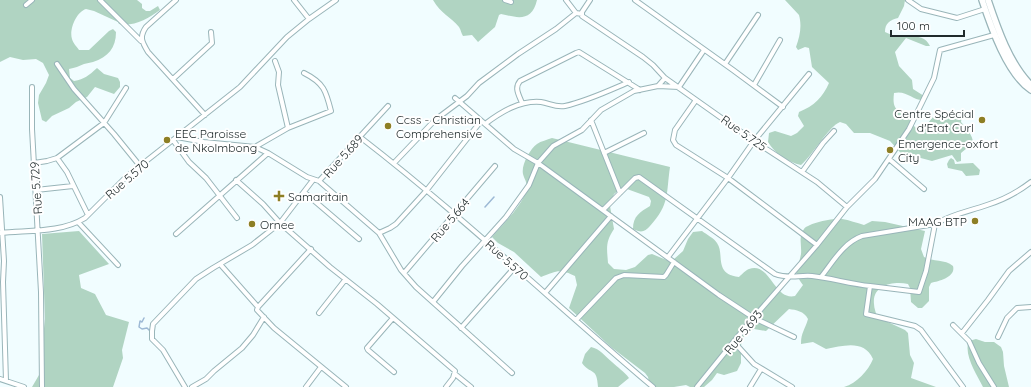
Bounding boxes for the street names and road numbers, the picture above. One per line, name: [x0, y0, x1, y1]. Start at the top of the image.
street label: Rue 5.725: [718, 112, 770, 154]
street label: Rue 5.689: [320, 131, 366, 181]
street label: Rue 5.570: [102, 156, 152, 202]
street label: Rue 5.729: [27, 161, 45, 215]
street label: Rue 5.664: [427, 195, 473, 245]
street label: Rue 5.570: [482, 237, 532, 283]
street label: Rue 5.693: [721, 307, 765, 357]

